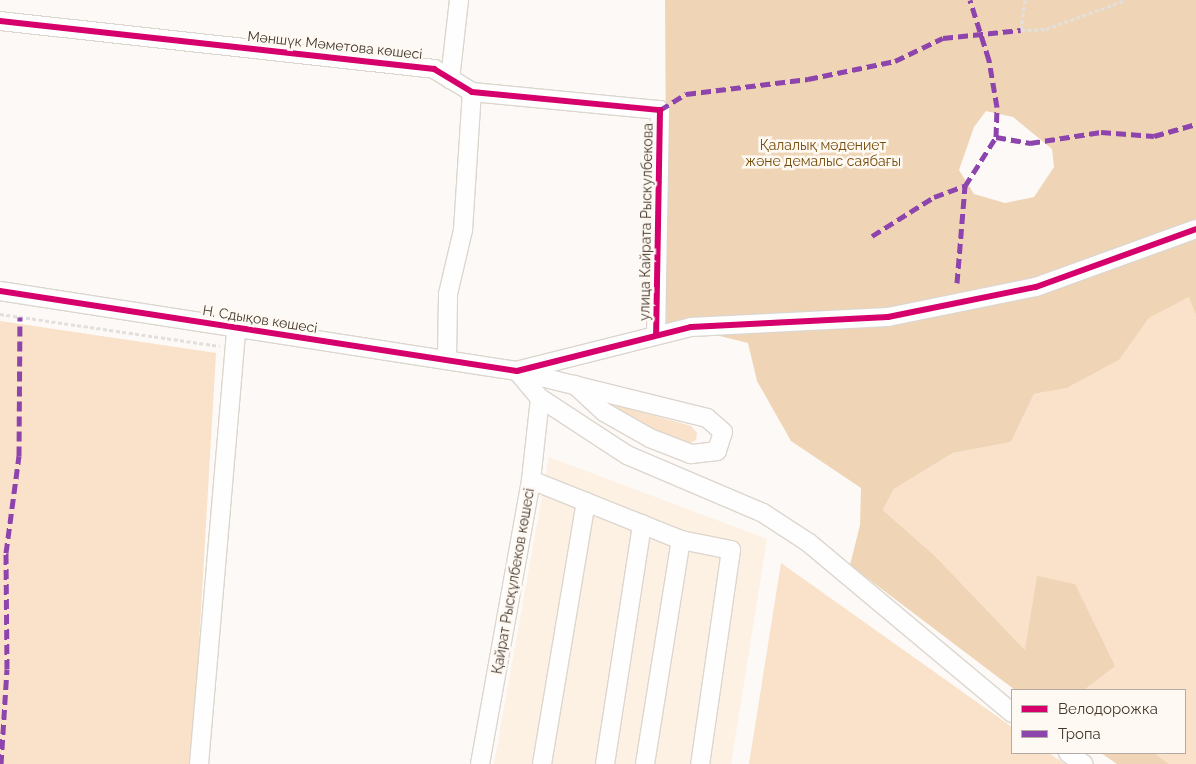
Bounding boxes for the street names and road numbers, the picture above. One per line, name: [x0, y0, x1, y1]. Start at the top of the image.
street label: Мәншүк Мәметова көшесі: [247, 27, 423, 63]
street label: улица Кайрата Рыскулбекова: [636, 123, 656, 321]
street label: Н. Сдықов көшесі: [201, 302, 319, 336]
street label: Қайрат Рысқұлбеков көшесі: [488, 487, 538, 675]

